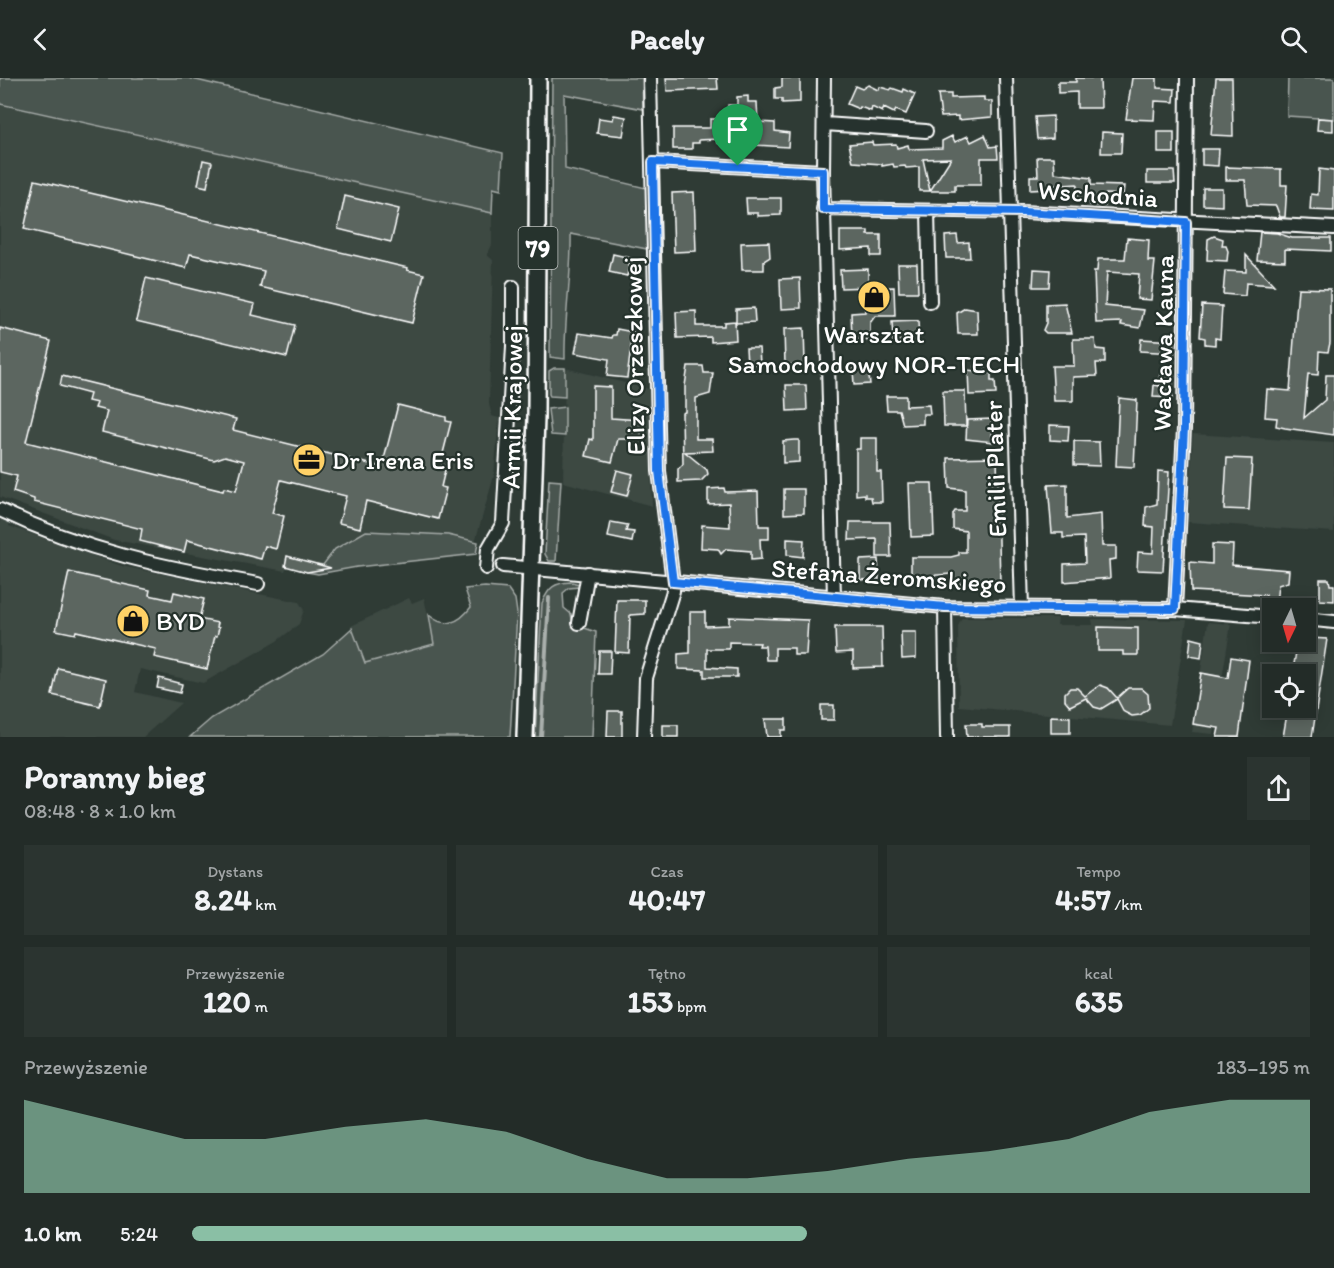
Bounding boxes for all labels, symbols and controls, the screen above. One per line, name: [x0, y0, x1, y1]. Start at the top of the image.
icon: back: [24, 23, 57, 56]
text: Pacely: [630, 23, 704, 56]
icon: search: [1277, 23, 1310, 56]
pin: [712, 104, 763, 166]
icon: arrive: [721, 113, 754, 146]
street label: Wschodnia: [1037, 174, 1160, 214]
road number: 79: [518, 227, 558, 269]
street label: Wacława Kauna: [1145, 254, 1181, 432]
street label: Elizy Orzeszkowej: [616, 256, 652, 456]
shop icon: Warsztat Samochodowy NOR-TECH: [856, 279, 892, 315]
place label: Warsztat Samochodowy NOR-TECH: [728, 318, 1020, 380]
street label: Armii Krajowej: [495, 325, 529, 489]
street label: Emilii Plater: [977, 400, 1013, 538]
office icon: Dr Irena Eris: [291, 442, 327, 478]
place label: Dr Irena Eris: [332, 444, 474, 476]
street label: Stefana Żeromskiego: [770, 552, 1008, 600]
north arrow: [1262, 598, 1316, 652]
map controls: [1262, 598, 1316, 718]
shop icon: BYD: [115, 603, 151, 639]
place label: BYD: [156, 605, 205, 637]
button: locate: [1262, 664, 1316, 718]
text: Poranny bieg: [24, 757, 206, 796]
button: share: [1247, 757, 1310, 820]
text: 08:48 · 8 × 1.0 km: [24, 799, 176, 823]
text: Dystans: [208, 862, 263, 881]
text: Czas: [650, 862, 684, 881]
text: Tempo: [1076, 862, 1121, 881]
text: 8.24: [194, 881, 252, 918]
text: 40:47: [629, 881, 705, 918]
text: 4:57: [1055, 881, 1111, 918]
text: km: [252, 895, 277, 914]
text: /km: [1111, 895, 1142, 914]
text: Przewyższenie: [186, 964, 285, 983]
text: Tętno: [648, 964, 686, 983]
text: kcal: [1084, 964, 1113, 983]
text: 120: [203, 983, 251, 1020]
text: 153: [627, 983, 673, 1020]
text: 635: [1075, 983, 1123, 1020]
text: m: [251, 997, 268, 1016]
text: bpm: [673, 997, 707, 1016]
text: Przewyższenie: [24, 1055, 148, 1079]
text: 183–195 m: [1216, 1055, 1310, 1079]
text: 1.0 km: [24, 1222, 81, 1246]
text: 5:24: [120, 1222, 158, 1246]

